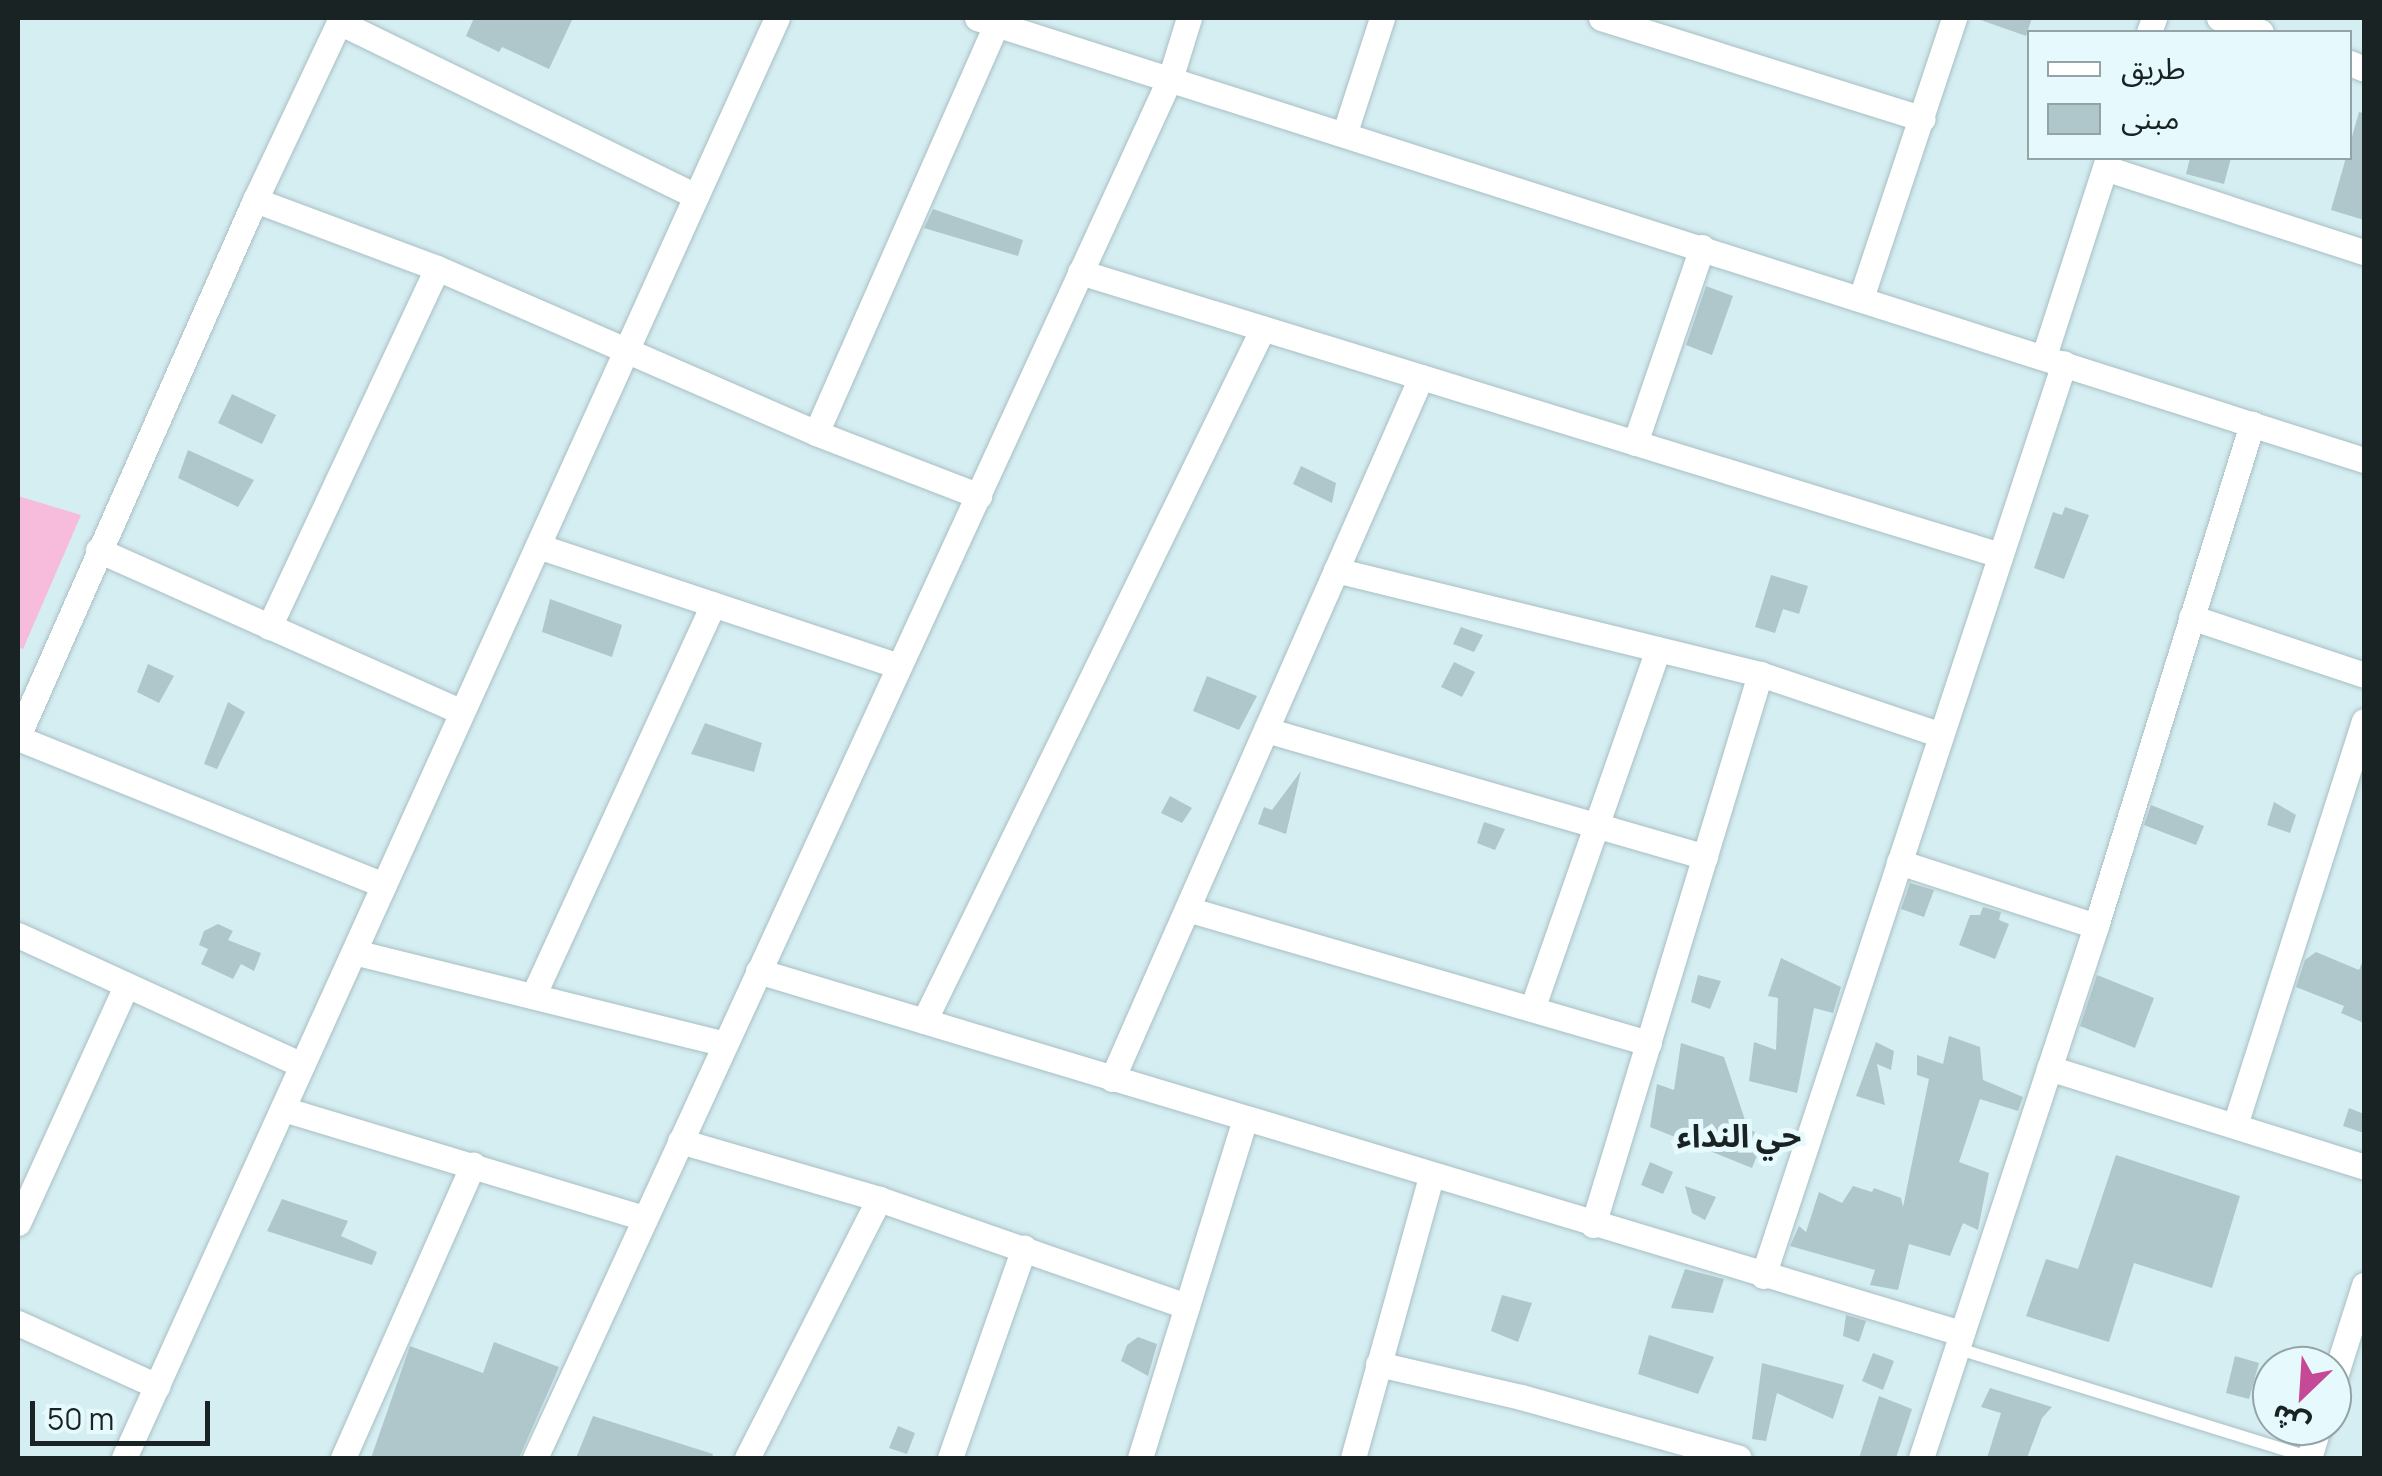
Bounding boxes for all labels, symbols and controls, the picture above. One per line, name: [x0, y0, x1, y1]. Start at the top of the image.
legend: [2027, 30, 2352, 160]
text: طريق: [2121, 47, 2186, 88]
text: مبنى: [2121, 97, 2179, 138]
district label: حي النداء: [1677, 1116, 1801, 1154]
north arrow: [2252, 1346, 2352, 1446]
scale bar: [35, 1381, 215, 1443]
text: ش: [2265, 1396, 2316, 1447]
text: 50 m: [47, 1398, 114, 1439]

